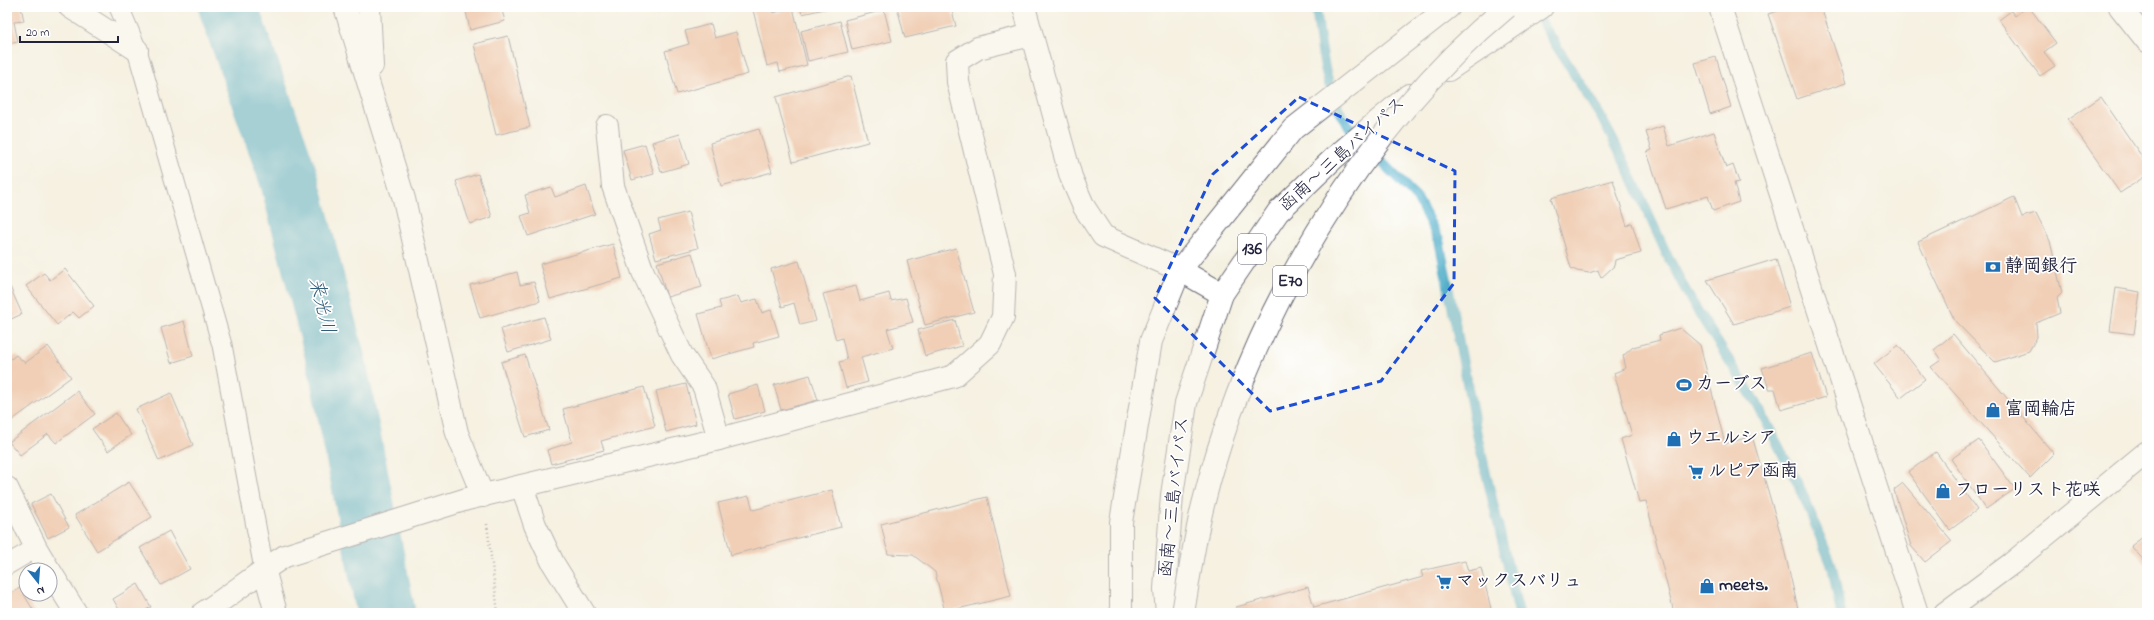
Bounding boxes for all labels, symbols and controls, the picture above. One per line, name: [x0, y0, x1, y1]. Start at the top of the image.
scale bar: [20, 18, 118, 44]
text: 20 m: [26, 24, 49, 42]
street label: 函南～三島バイパス: [1274, 91, 1412, 219]
road number: 136: [1238, 234, 1266, 264]
place label: 静岡銀行: [2005, 254, 2077, 280]
bank icon: 静岡銀行: [1984, 258, 2002, 276]
road number: E70: [1273, 266, 1307, 296]
water label: 来光川: [301, 275, 341, 337]
place label: カーブス: [1696, 372, 1767, 398]
sports icon: カーブス: [1675, 376, 1693, 394]
place label: 富岡輪店: [2005, 397, 2077, 423]
shop icon: 富岡輪店: [1984, 401, 2002, 419]
street label: 函南～三島バイパス: [1154, 415, 1196, 579]
place label: ウエルシア: [1686, 426, 1776, 452]
shop icon: ウエルシア: [1665, 430, 1683, 448]
place label: ルピア函南: [1708, 459, 1798, 485]
supermarket icon: ルピア函南: [1687, 463, 1705, 481]
place label: フローリスト花咲: [1955, 478, 2100, 504]
shop icon: フローリスト花咲: [1934, 482, 1952, 500]
north arrow: [18, 562, 58, 602]
place label: マックスバリュ: [1456, 569, 1582, 595]
supermarket icon: マックスバリュ: [1435, 573, 1453, 591]
place label: meets.: [1719, 573, 1768, 599]
shop icon: meets.: [1698, 577, 1716, 595]
text: N: [35, 582, 47, 599]

